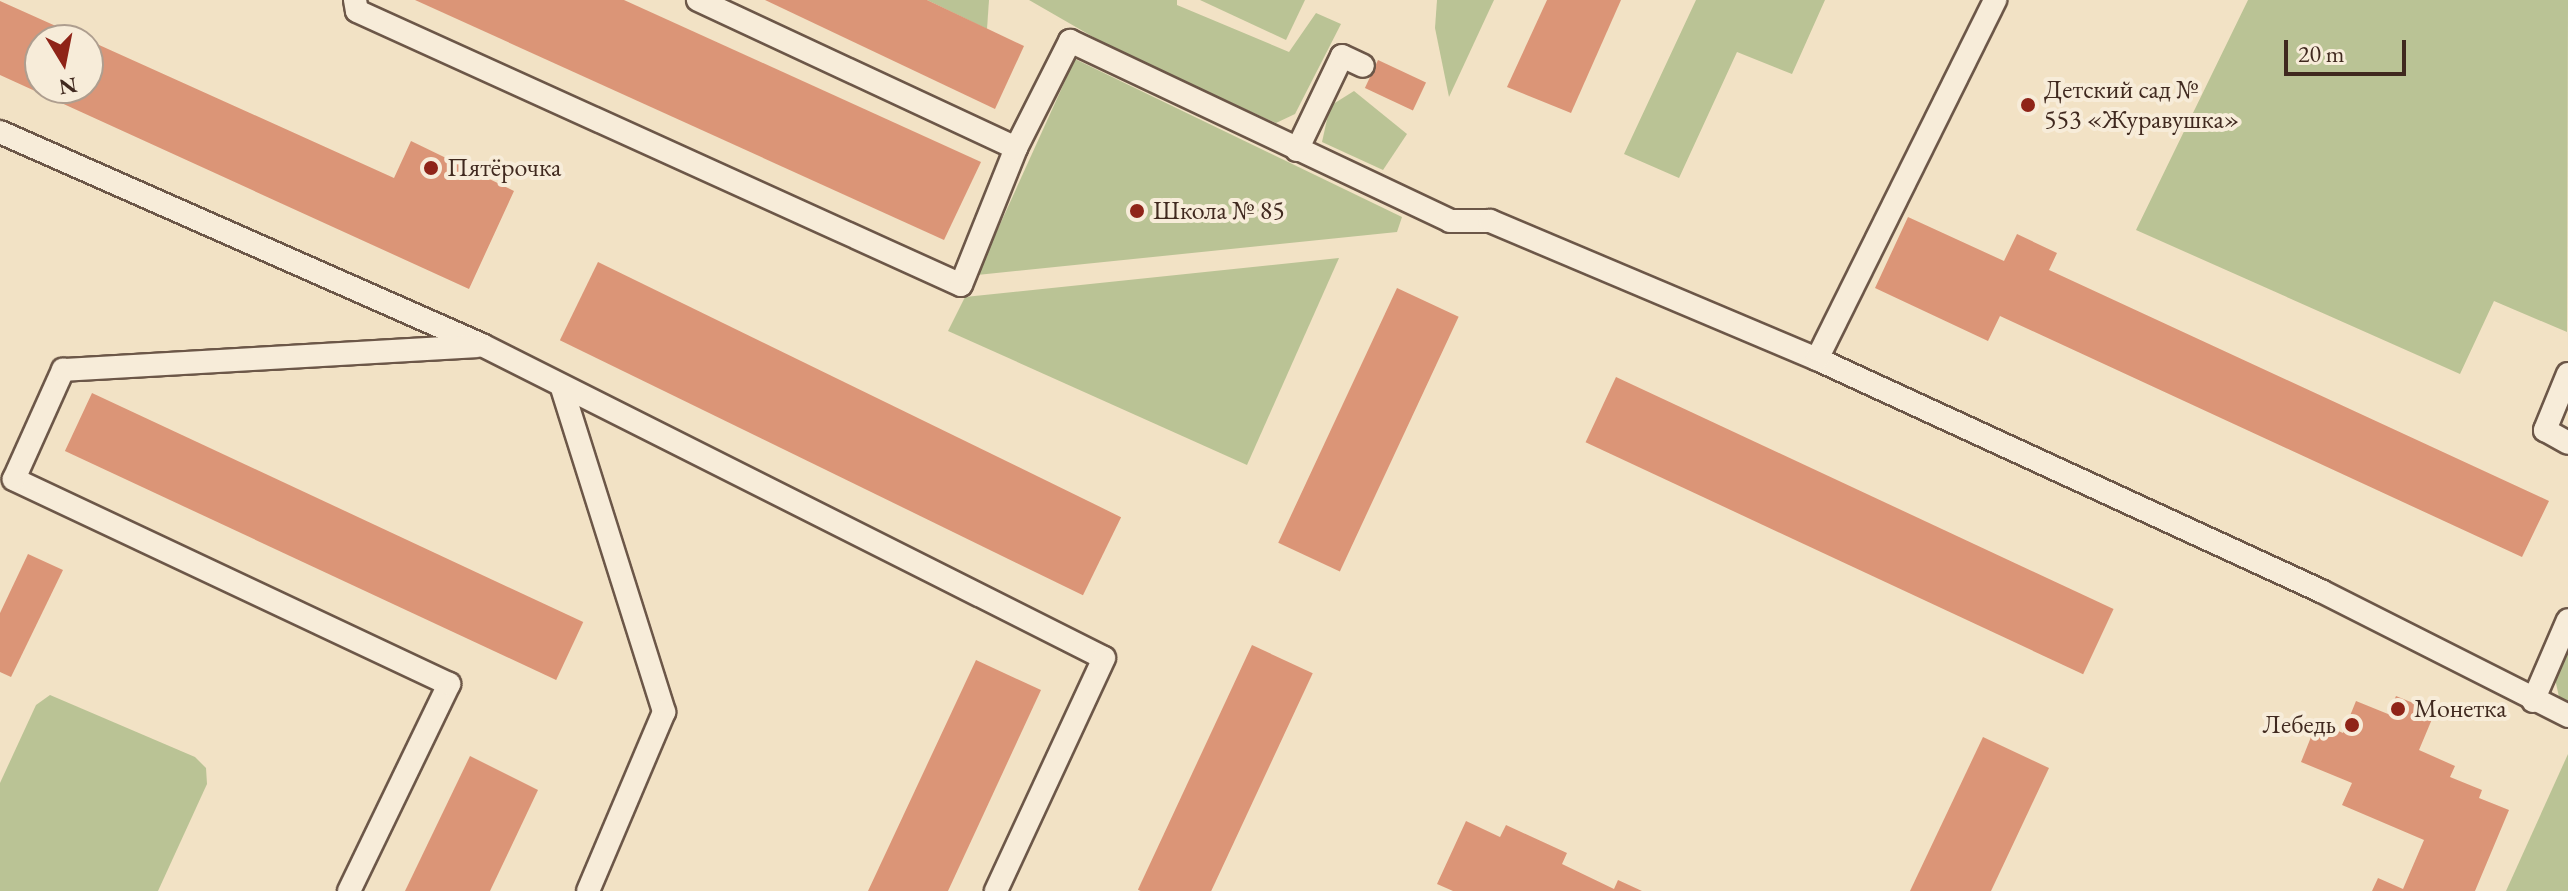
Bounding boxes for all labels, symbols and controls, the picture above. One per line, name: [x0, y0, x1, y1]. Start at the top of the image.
north arrow: [24, 24, 104, 104]
scale bar: [2288, 24, 2410, 74]
text: 20 m: [2298, 38, 2345, 69]
text: N: [57, 70, 79, 102]
place label: Детский сад № 553 «Журавушка»: [2044, 74, 2239, 136]
marker: Детский сад № 553 «Журавушка»: [2019, 96, 2037, 114]
place label: Пятёрочка: [447, 152, 561, 184]
marker: Пятёрочка: [422, 159, 440, 177]
place label: Школа № 85: [1153, 195, 1285, 227]
marker: Школа № 85: [1128, 202, 1146, 220]
place label: Монетка: [2414, 693, 2507, 725]
marker: Монетка: [2389, 700, 2407, 718]
place label: Лебедь: [2263, 709, 2336, 741]
marker: Лебедь: [2343, 716, 2361, 734]

